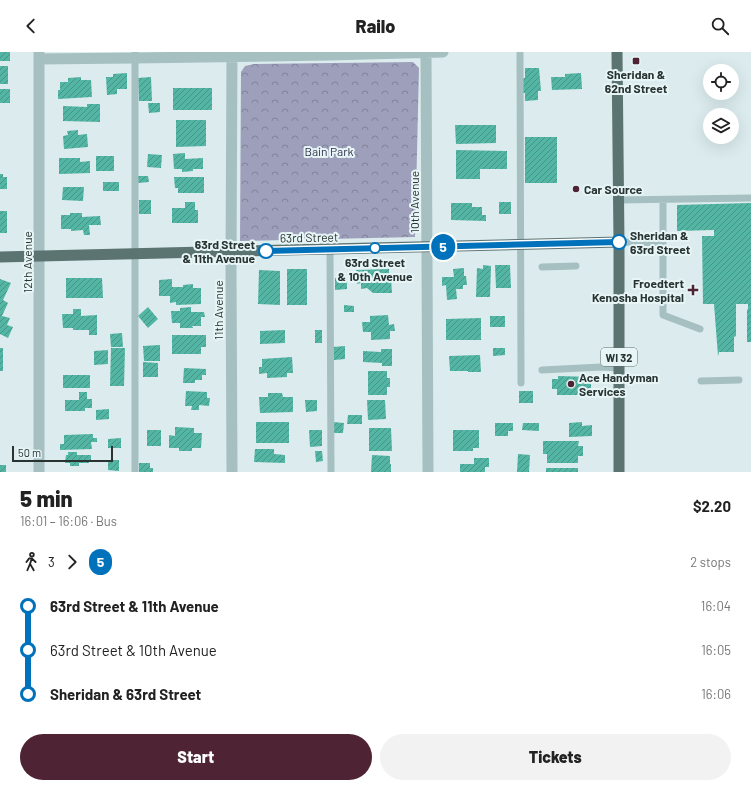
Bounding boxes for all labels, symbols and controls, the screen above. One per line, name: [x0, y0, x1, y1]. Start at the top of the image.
icon: back: [20, 15, 42, 37]
text: Railo: [356, 15, 395, 37]
icon: search: [709, 15, 731, 37]
marker: Sheridan & 62nd Street: [631, 56, 641, 66]
map controls: [703, 64, 739, 144]
button: locate: [703, 64, 739, 100]
place label: Sheridan & 62nd Street: [605, 67, 668, 95]
button: layers: [703, 108, 739, 144]
park label: Bain Park: [304, 144, 354, 158]
street label: 10th Avenue: [407, 171, 421, 233]
place label: Car Source: [584, 182, 643, 196]
marker: Car Source: [571, 184, 581, 194]
place label: Sheridan & 63rd Street: [630, 228, 691, 256]
street label: 63rd Street: [280, 229, 338, 245]
street label: 12th Avenue: [20, 231, 34, 293]
line badge: 5: [430, 234, 456, 260]
marker: Sheridan & 63rd Street: [611, 234, 627, 250]
place label: 63rd Street & 11th Avenue: [183, 237, 255, 265]
text: 5: [439, 238, 447, 255]
marker: 63rd Street & 10th Avenue: [369, 242, 381, 254]
marker: 63rd Street & 11th Avenue: [258, 243, 274, 259]
place label: 63rd Street & 10th Avenue: [338, 255, 413, 283]
place label: Froedtert Kenosha Hospital: [592, 276, 684, 304]
street label: 11th Avenue: [211, 280, 225, 340]
marker: Froedtert Kenosha Hospital: [687, 284, 699, 296]
road number: WI 32: [601, 348, 637, 366]
place label: Ace Handyman Services: [579, 370, 658, 398]
marker: Ace Handyman Services: [566, 379, 576, 389]
scale bar: [12, 444, 113, 463]
text: 50 m: [18, 446, 41, 459]
text: 5 min: [20, 485, 73, 511]
text: $2.20: [693, 497, 731, 515]
text: 16:01 – 16:06 · Bus: [20, 513, 117, 529]
icon: walk: [20, 551, 42, 573]
icon: forward: [61, 551, 83, 573]
text: 5: [97, 553, 104, 570]
text: 3: [48, 554, 55, 570]
text: 2 stops: [690, 554, 731, 570]
text: 63rd Street & 11th Avenue: [50, 597, 219, 615]
text: 16:04: [701, 598, 731, 614]
text: 63rd Street & 10th Avenue: [50, 641, 217, 659]
text: 16:05: [701, 642, 731, 658]
text: Sheridan & 63rd Street: [50, 685, 201, 703]
text: 16:06: [701, 686, 731, 702]
button: Start: [20, 734, 372, 780]
button: Tickets: [380, 734, 731, 780]

